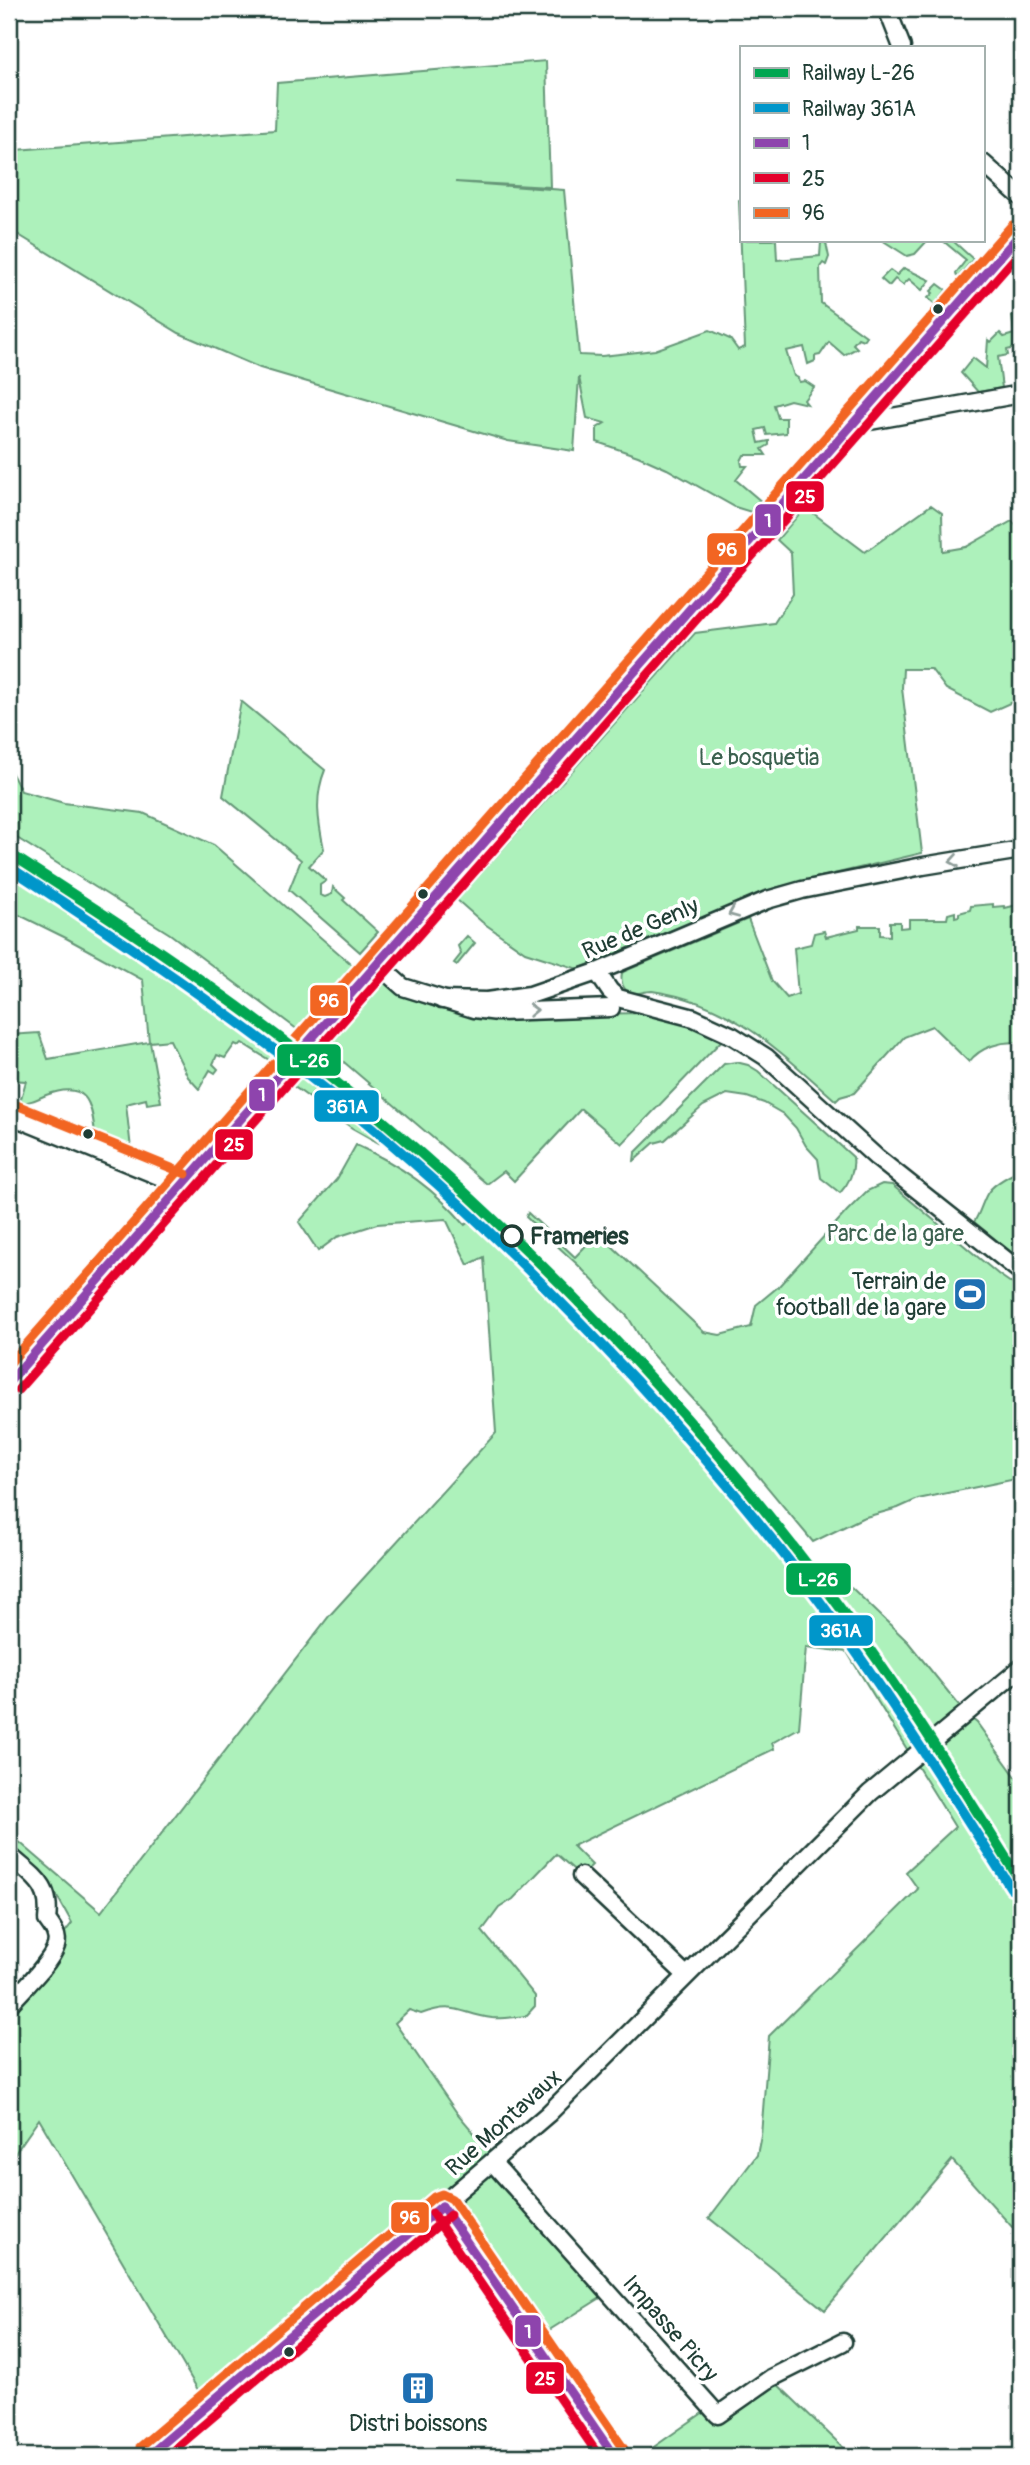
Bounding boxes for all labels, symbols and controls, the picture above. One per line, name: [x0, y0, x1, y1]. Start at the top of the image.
legend: [740, 46, 984, 242]
text: Railway L-26: [802, 60, 915, 87]
text: Railway 361A: [802, 96, 916, 123]
text: 1: [802, 130, 810, 157]
text: 25: [802, 166, 825, 193]
text: 96: [802, 200, 825, 227]
unlabelled marker: [931, 302, 945, 316]
line badge: 25: [785, 480, 825, 513]
text: 25: [795, 485, 815, 509]
line badge: 1: [754, 503, 782, 537]
text: 1: [764, 509, 772, 533]
line badge: 96: [706, 532, 747, 566]
text: 96: [717, 538, 737, 562]
park label: Le bosquetia: [699, 743, 819, 772]
one-way arrow: [948, 853, 960, 868]
unlabelled marker: [416, 887, 430, 901]
street label: Rue de Genly: [578, 891, 703, 966]
one-way arrow: [728, 905, 740, 919]
line badge: 96: [309, 984, 349, 1017]
text: 96: [319, 989, 339, 1013]
one-way arrow: [528, 1003, 539, 1018]
line badge: L-26: [276, 1043, 342, 1077]
text: L-26: [289, 1049, 329, 1073]
line badge: 1: [248, 1078, 276, 1112]
text: 1: [258, 1083, 266, 1107]
line badge: 361A: [313, 1089, 380, 1123]
text: 361A: [326, 1095, 368, 1119]
unlabelled marker: [81, 1127, 95, 1141]
line badge: 25: [214, 1128, 254, 1161]
text: 25: [224, 1133, 244, 1157]
park label: Parc de la gare: [826, 1219, 965, 1248]
place label: Frameries: [530, 1222, 629, 1251]
marker: Frameries: [501, 1225, 523, 1247]
place label: Terrain de football de la gare: [776, 1267, 947, 1322]
sports icon: Terrain de football de la gare: [951, 1275, 989, 1313]
line badge: L-26: [785, 1562, 852, 1596]
text: L-26: [798, 1568, 838, 1592]
line badge: 361A: [808, 1614, 874, 1647]
text: 361A: [820, 1619, 862, 1643]
street label: Rue Montavaux: [439, 2063, 567, 2182]
line badge: 96: [390, 2201, 430, 2234]
text: 96: [400, 2206, 420, 2230]
street label: Impasse Picry: [616, 2269, 725, 2388]
line badge: 1: [514, 2314, 542, 2348]
text: 1: [524, 2320, 532, 2344]
unlabelled marker: [282, 2345, 296, 2359]
line badge: 25: [525, 2361, 565, 2395]
text: 25: [535, 2367, 555, 2391]
building icon: Distri boissons: [399, 2369, 437, 2407]
place label: Distri boissons: [349, 2409, 487, 2438]

